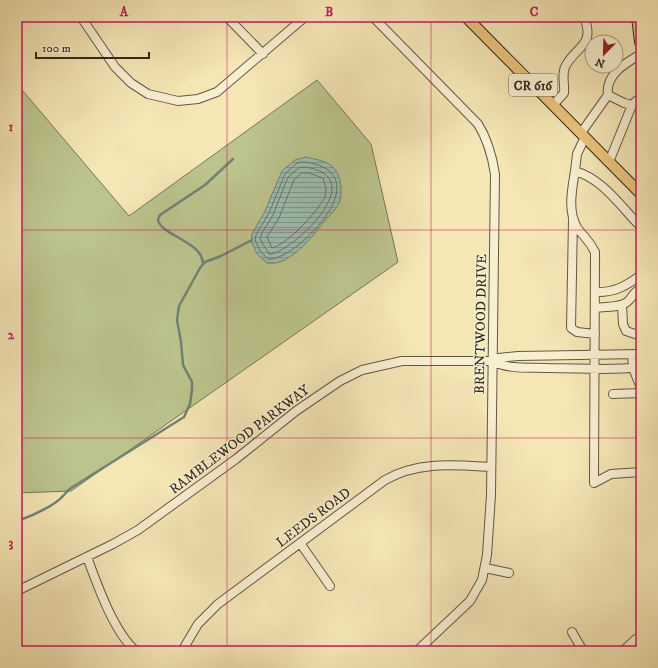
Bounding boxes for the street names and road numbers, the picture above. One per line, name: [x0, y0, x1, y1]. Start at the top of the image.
road number: CR 616: [509, 74, 557, 96]
street label: BRENTWOOD DRIVE: [471, 254, 491, 394]
street label: RAMBLEWOOD PARKWAY: [166, 381, 313, 498]
street label: LEEDS ROAD: [273, 484, 355, 552]

